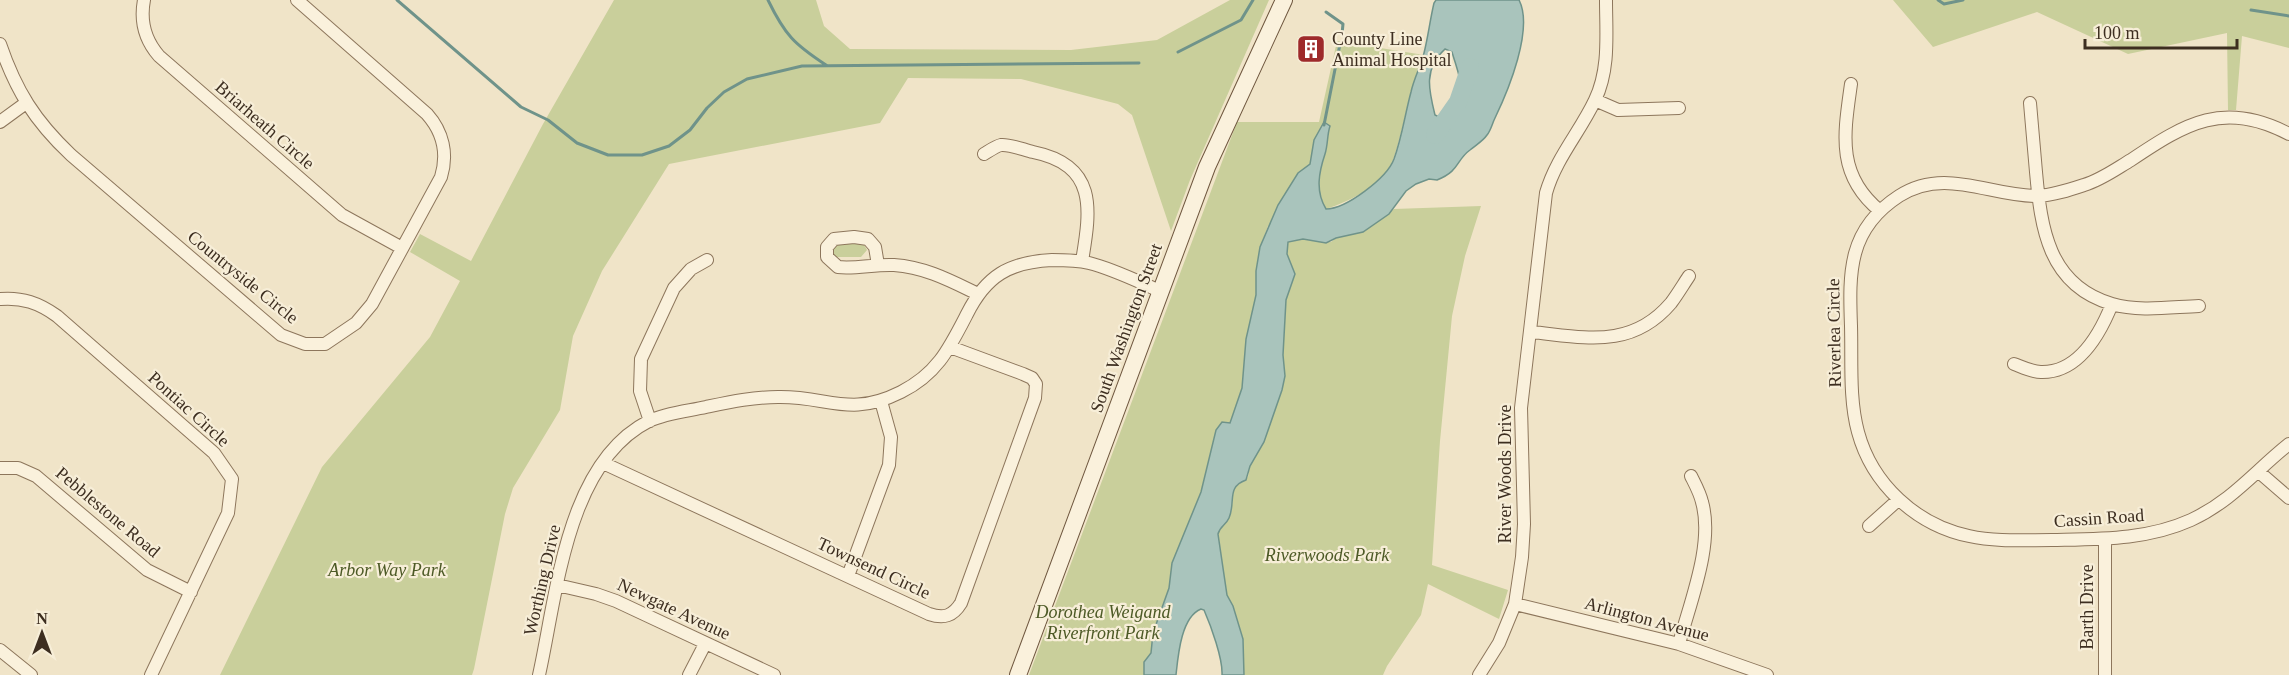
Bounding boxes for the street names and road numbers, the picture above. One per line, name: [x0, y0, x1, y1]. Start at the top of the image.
street label: Briarheath Circle: [211, 77, 319, 173]
street label: Countryside Circle: [184, 226, 302, 328]
street label: South Washington Street: [1086, 241, 1166, 415]
street label: Riverlea Circle: [1823, 278, 1845, 388]
street label: Pontiac Circle: [144, 367, 234, 451]
street label: River Woods Drive: [1495, 404, 1515, 544]
street label: Pebblestone Road: [52, 463, 164, 561]
street label: Cassin Road: [2053, 505, 2145, 531]
street label: Worthing Drive: [520, 523, 564, 637]
street label: Townsend Circle: [814, 533, 934, 603]
street label: Barth Drive: [2077, 564, 2097, 650]
street label: Newgate Avenue: [614, 574, 734, 644]
street label: Arlington Avenue: [1583, 593, 1711, 645]

